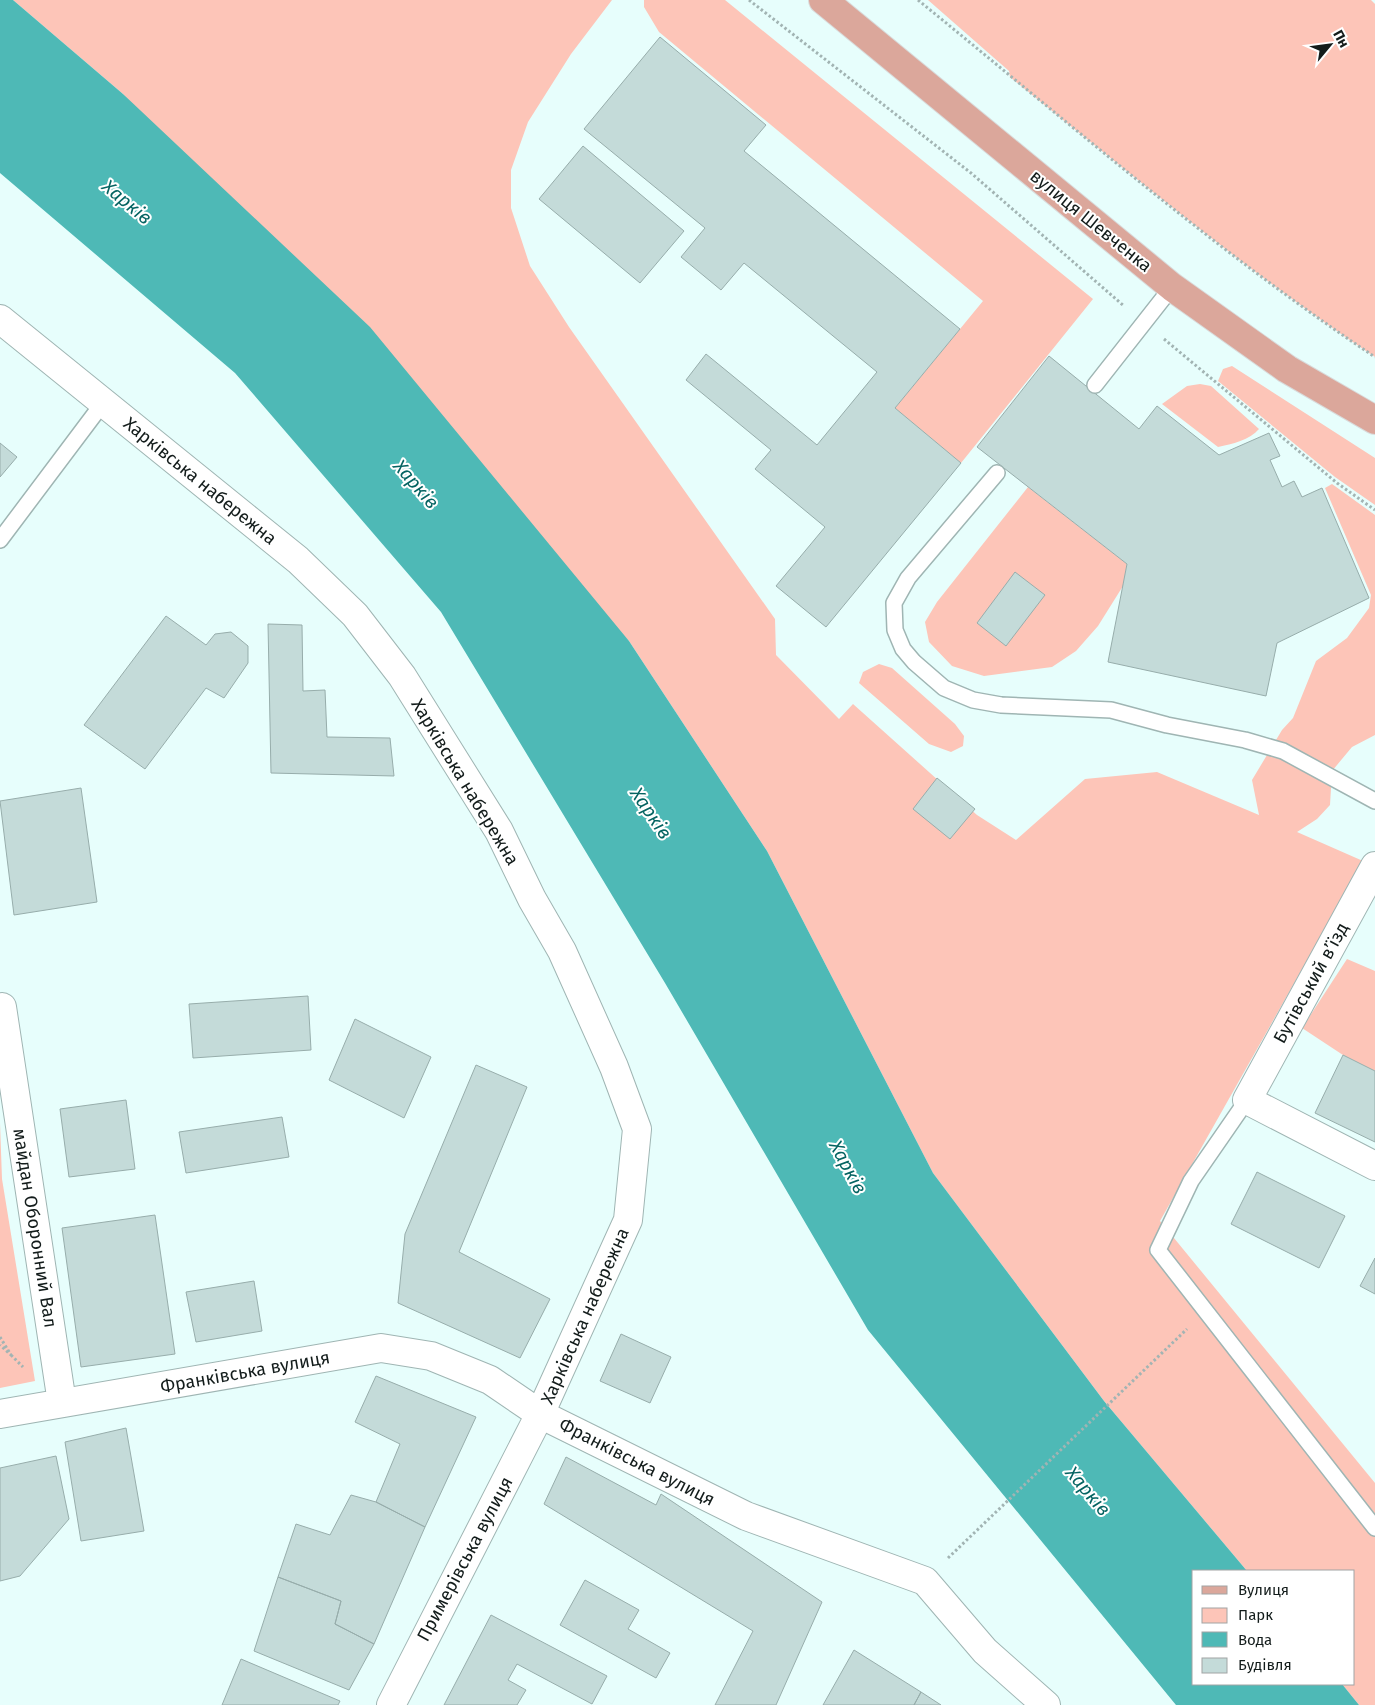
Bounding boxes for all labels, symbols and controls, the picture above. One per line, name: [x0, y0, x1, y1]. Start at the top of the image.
north arrow: [1305, 20, 1355, 70]
text: Пн: [1329, 27, 1353, 51]
street label: вулиця Шевченка: [1026, 165, 1156, 277]
water label: Харків: [97, 174, 156, 229]
street label: Харківська набережна: [119, 412, 281, 550]
water label: Харків: [388, 454, 443, 513]
street label: Харківська набережна: [407, 695, 523, 869]
water label: Харків: [625, 782, 677, 843]
street label: Бутівський в’їзд: [1269, 919, 1353, 1047]
street label: майдан Оборонний Вал: [8, 1127, 62, 1329]
water label: Харків: [824, 1135, 872, 1198]
street label: Харківська набережна: [536, 1224, 634, 1408]
street label: Франківська вулиця: [158, 1346, 332, 1398]
street label: Франківська вулиця: [555, 1413, 719, 1511]
water label: Харків: [1060, 1461, 1115, 1520]
street label: Примерівська вулиця: [412, 1473, 518, 1645]
legend: [1192, 1570, 1355, 1685]
text: Вулиця: [1238, 1581, 1289, 1599]
text: Парк: [1238, 1606, 1273, 1624]
text: Вода: [1238, 1631, 1272, 1649]
text: Будівля: [1238, 1656, 1292, 1674]

